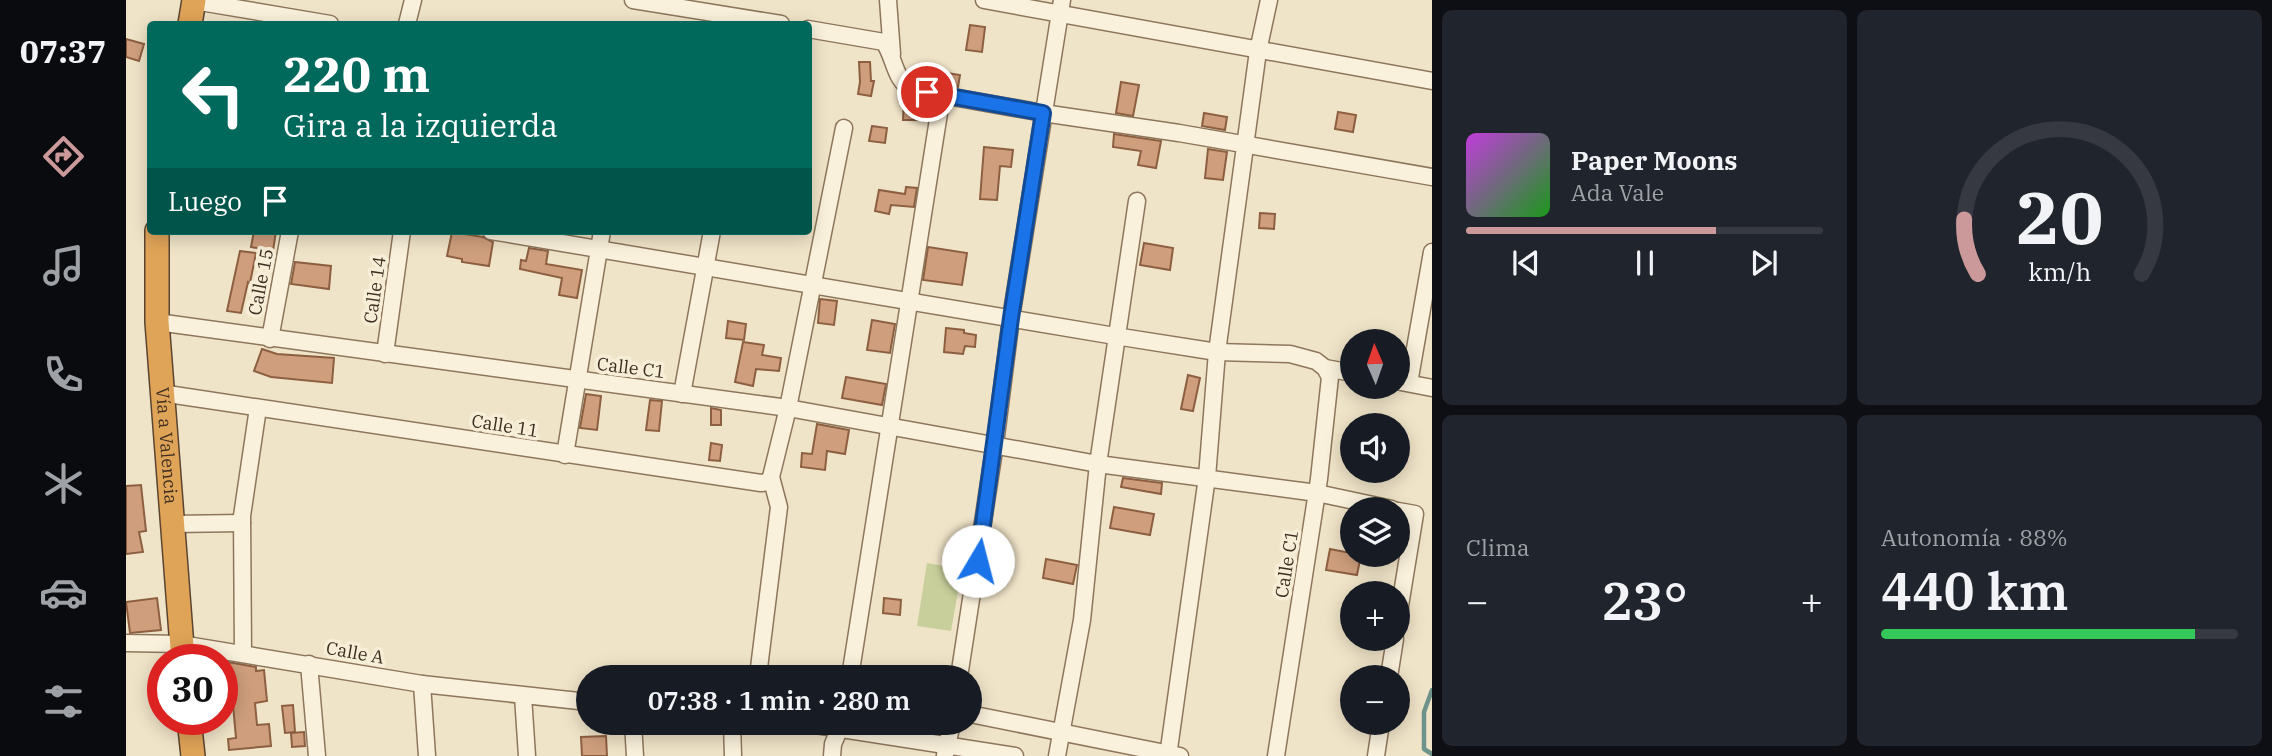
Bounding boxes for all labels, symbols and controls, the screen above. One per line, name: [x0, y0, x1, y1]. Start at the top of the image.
text: 07:37: [20, 30, 106, 72]
text: 220 m: [283, 42, 430, 105]
icon: left: [168, 49, 259, 140]
pin: [897, 62, 957, 122]
icon: arrive: [908, 73, 946, 111]
text: Gira a la izquierda: [283, 104, 558, 146]
icon: directions: [39, 132, 88, 181]
text: Paper Moons: [1571, 143, 1738, 177]
text: 20: [2016, 169, 2103, 264]
text: Ada Vale: [1571, 177, 1664, 207]
icon: arrive: [256, 182, 294, 220]
text: Luego: [168, 184, 242, 218]
icon: music: [39, 241, 88, 290]
icon: previous: [1507, 244, 1545, 282]
icon: pause: [1626, 244, 1664, 282]
icon: next: [1745, 244, 1783, 282]
street label: Calle 15: [243, 247, 278, 317]
street label: Calle 14: [358, 255, 391, 325]
text: km/h: [2028, 255, 2091, 288]
north arrow: [1340, 329, 1410, 399]
map controls: [1340, 329, 1410, 735]
icon: phone: [39, 350, 88, 399]
street label: Calle C1: [596, 352, 666, 383]
street label: Vía a Valencia: [151, 386, 183, 505]
street label: Calle 11: [470, 409, 540, 442]
button: sound: [1340, 413, 1410, 483]
icon: climate: [39, 459, 88, 508]
button: layers: [1340, 497, 1410, 567]
text: Autonomía · 88%: [1881, 522, 2068, 552]
position arrow: [941, 524, 1015, 598]
street label: Calle C1: [1270, 528, 1303, 600]
text: Clima: [1466, 532, 1530, 562]
text: 440 km: [1881, 557, 2069, 624]
text: 23°: [1601, 567, 1688, 634]
icon: car: [39, 568, 88, 617]
text: −: [1466, 576, 1489, 625]
text: +: [1800, 576, 1823, 625]
button: +: [1340, 581, 1410, 651]
street label: Calle A: [324, 636, 386, 669]
speed limit sign: 30: [147, 644, 238, 735]
button: −: [1340, 665, 1410, 735]
icon: filters: [39, 677, 88, 726]
text: 07:38 · 1 min · 280 m: [648, 683, 910, 717]

